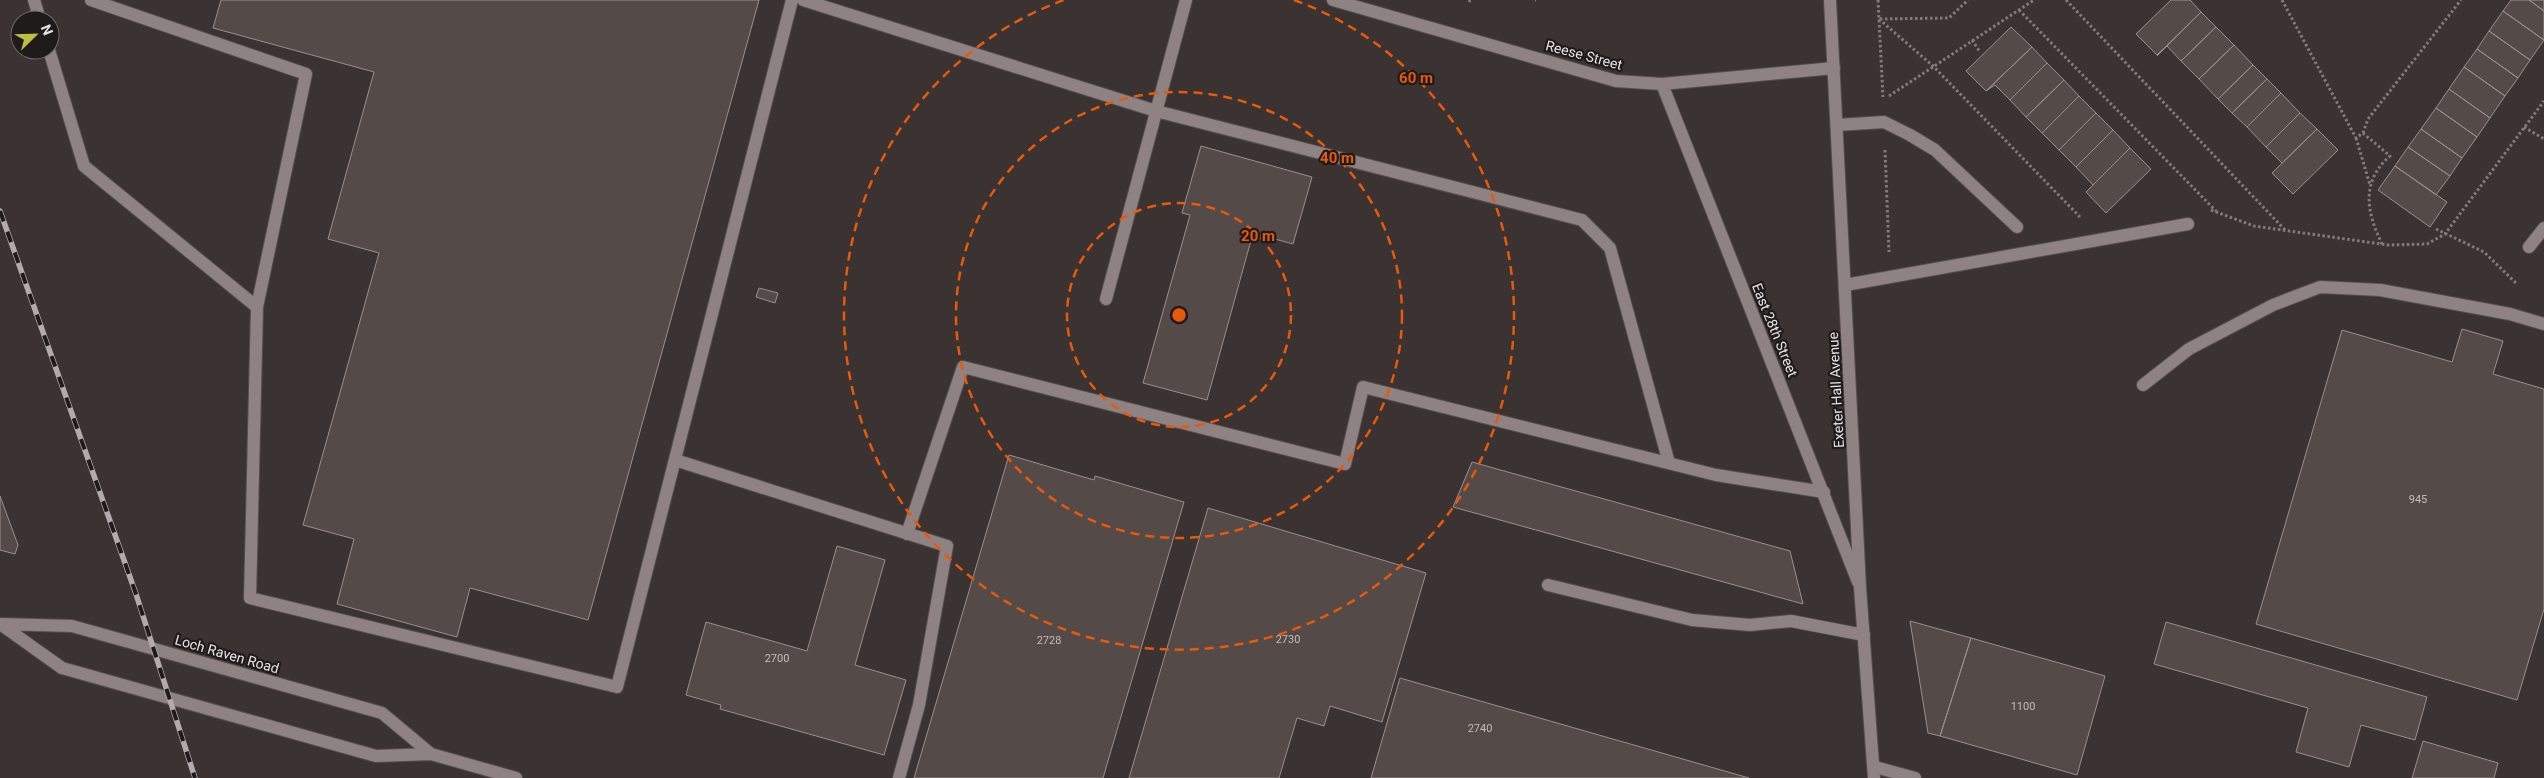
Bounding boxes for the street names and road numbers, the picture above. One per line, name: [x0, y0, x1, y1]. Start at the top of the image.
street label: Reese Street: [1544, 37, 1624, 73]
street label: East 28th Street: [1749, 281, 1801, 379]
street label: Exeter Hall Avenue: [1825, 332, 1847, 448]
street label: Loch Raven Road: [173, 631, 281, 677]

